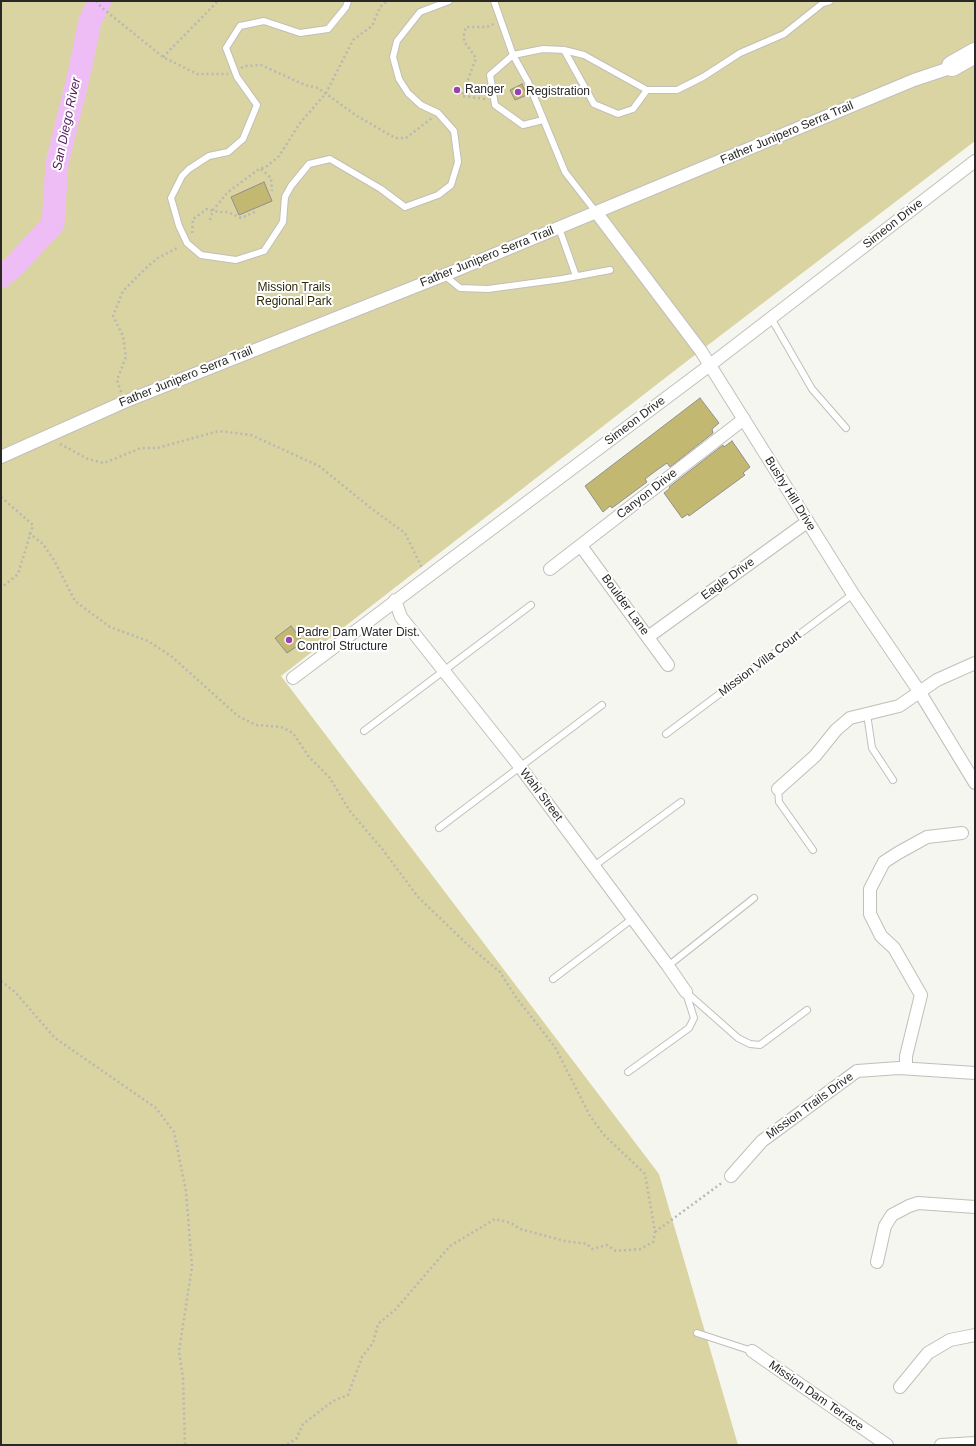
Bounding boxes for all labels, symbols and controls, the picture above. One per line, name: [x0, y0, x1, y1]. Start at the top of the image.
water label: San Diego River: [50, 76, 84, 172]
place label: Ranger: [465, 83, 504, 97]
marker: Ranger: [452, 85, 462, 95]
place label: Registration: [526, 85, 590, 99]
marker: Registration: [513, 87, 523, 97]
street label: Father Junipero Serra Trail: [718, 98, 856, 168]
street label: Simeon Drive: [860, 196, 926, 252]
street label: Father Junipero Serra Trail: [418, 224, 556, 290]
park label: Mission Trails Regional Park: [256, 281, 332, 309]
street label: Father Junipero Serra Trail: [117, 344, 255, 410]
street label: Simeon Drive: [602, 394, 668, 448]
street label: Bushy Hill Drive: [761, 454, 819, 534]
street label: Canyon Drive: [614, 466, 680, 522]
street label: Eagle Drive: [699, 555, 757, 603]
street label: Boulder Lane: [598, 572, 652, 638]
place label: Padre Dam Water Dist. Control Structure: [297, 626, 420, 654]
street label: Mission Villa Court: [716, 628, 804, 700]
marker: Padre Dam Water Dist. Control Structure: [284, 635, 294, 645]
street label: Wahl Street: [517, 766, 565, 824]
street label: Mission Trails Drive: [764, 1070, 856, 1142]
street label: Mission Dam Terrace: [766, 1358, 866, 1434]

